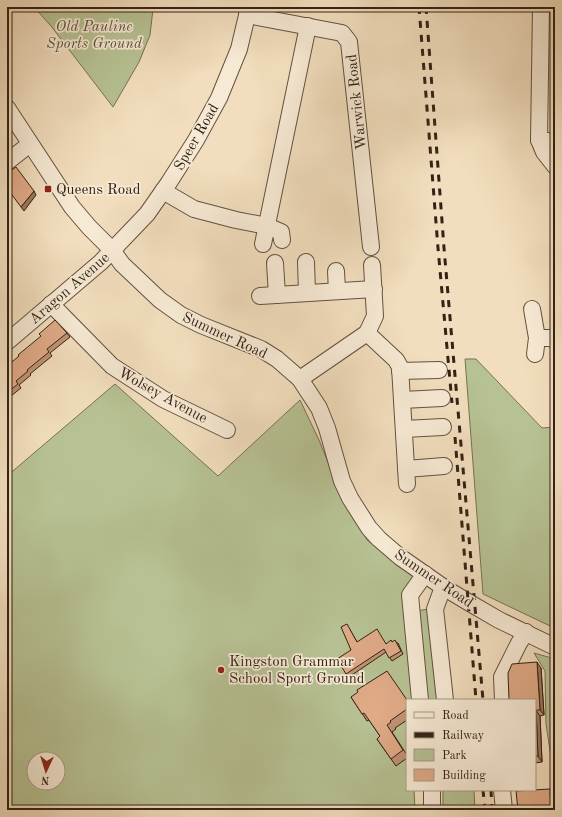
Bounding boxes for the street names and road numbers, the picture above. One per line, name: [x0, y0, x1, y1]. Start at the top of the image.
street label: Warwick Road: [345, 53, 370, 150]
street label: Speer Road: [172, 102, 223, 174]
street label: Aragon Avenue: [27, 250, 113, 328]
street label: Summer Road: [180, 310, 269, 363]
street label: Wolsey Avenue: [115, 366, 209, 427]
street label: Summer Road: [391, 547, 476, 611]

